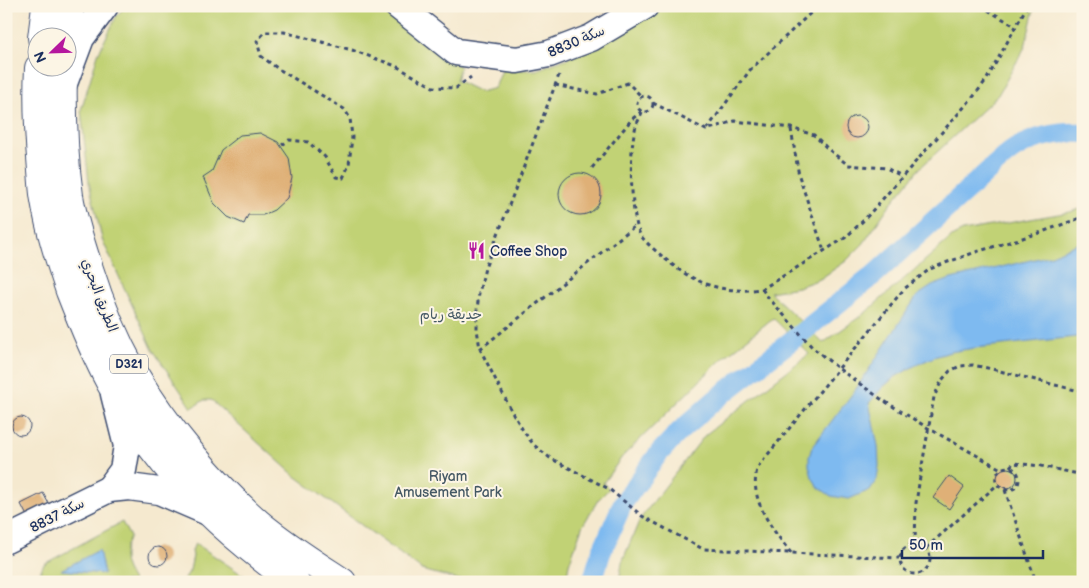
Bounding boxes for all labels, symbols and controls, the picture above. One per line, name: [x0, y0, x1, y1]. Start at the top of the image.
street label: سكة 8830: [545, 22, 607, 61]
north arrow: [28, 28, 78, 78]
text: N: [31, 49, 50, 65]
restaurant icon: Coffee Shop: [466, 241, 486, 261]
place label: Coffee Shop: [490, 243, 567, 260]
street label: الطريق البحري: [76, 256, 121, 335]
park label: حديقة ريام: [420, 306, 482, 325]
road number: D321: [110, 354, 148, 374]
park label: Riyam Amusement Park: [394, 468, 502, 501]
street label: سكة 8837: [27, 494, 87, 536]
scale bar: [902, 528, 1043, 560]
text: 50 m: [909, 536, 943, 555]

